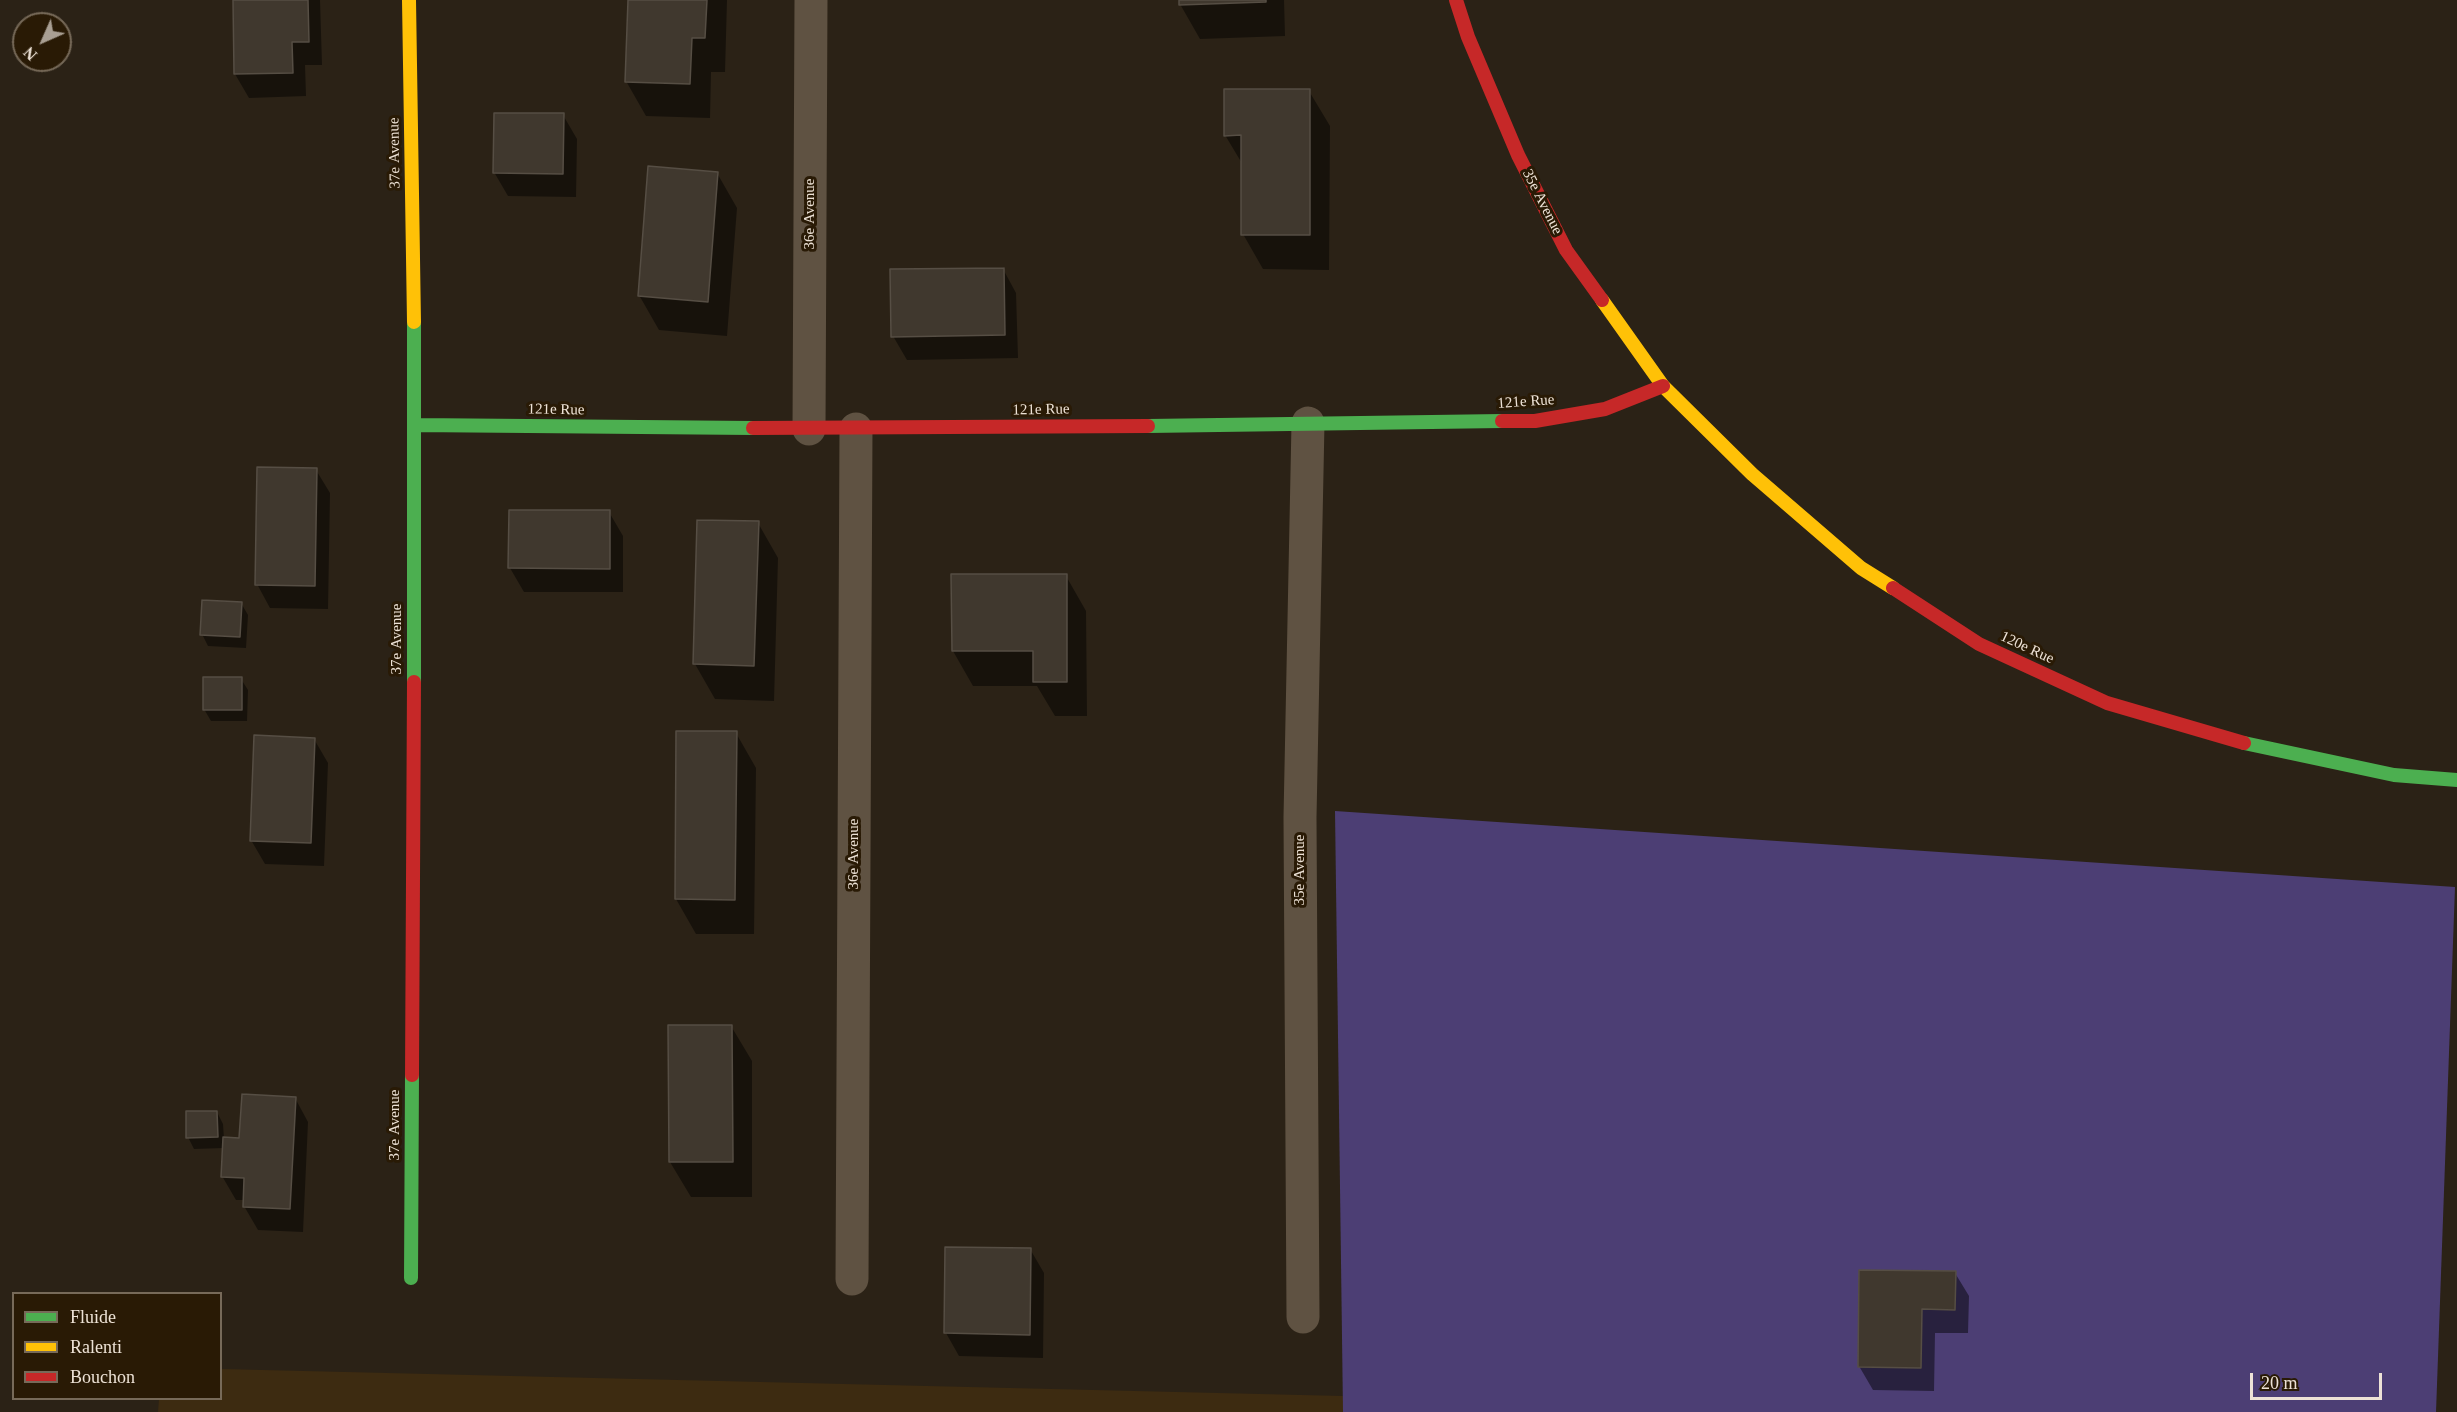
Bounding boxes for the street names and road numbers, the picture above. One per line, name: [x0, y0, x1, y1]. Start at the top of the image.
street label: 37e Avenue: [385, 117, 405, 189]
street label: 35e Avenue: [1518, 166, 1566, 238]
street label: 36e Avenue: [801, 179, 819, 249]
street label: 121e Rue: [1497, 391, 1555, 413]
street label: 121e Rue: [527, 401, 585, 419]
street label: 121e Rue: [1012, 401, 1070, 419]
street label: 37e Avenue: [388, 604, 406, 674]
street label: 120e Rue: [1997, 628, 2057, 668]
street label: 36e Avenue: [845, 819, 863, 889]
street label: 35e Avenue: [1291, 835, 1309, 905]
street label: 37e Avenue: [386, 1090, 404, 1160]

